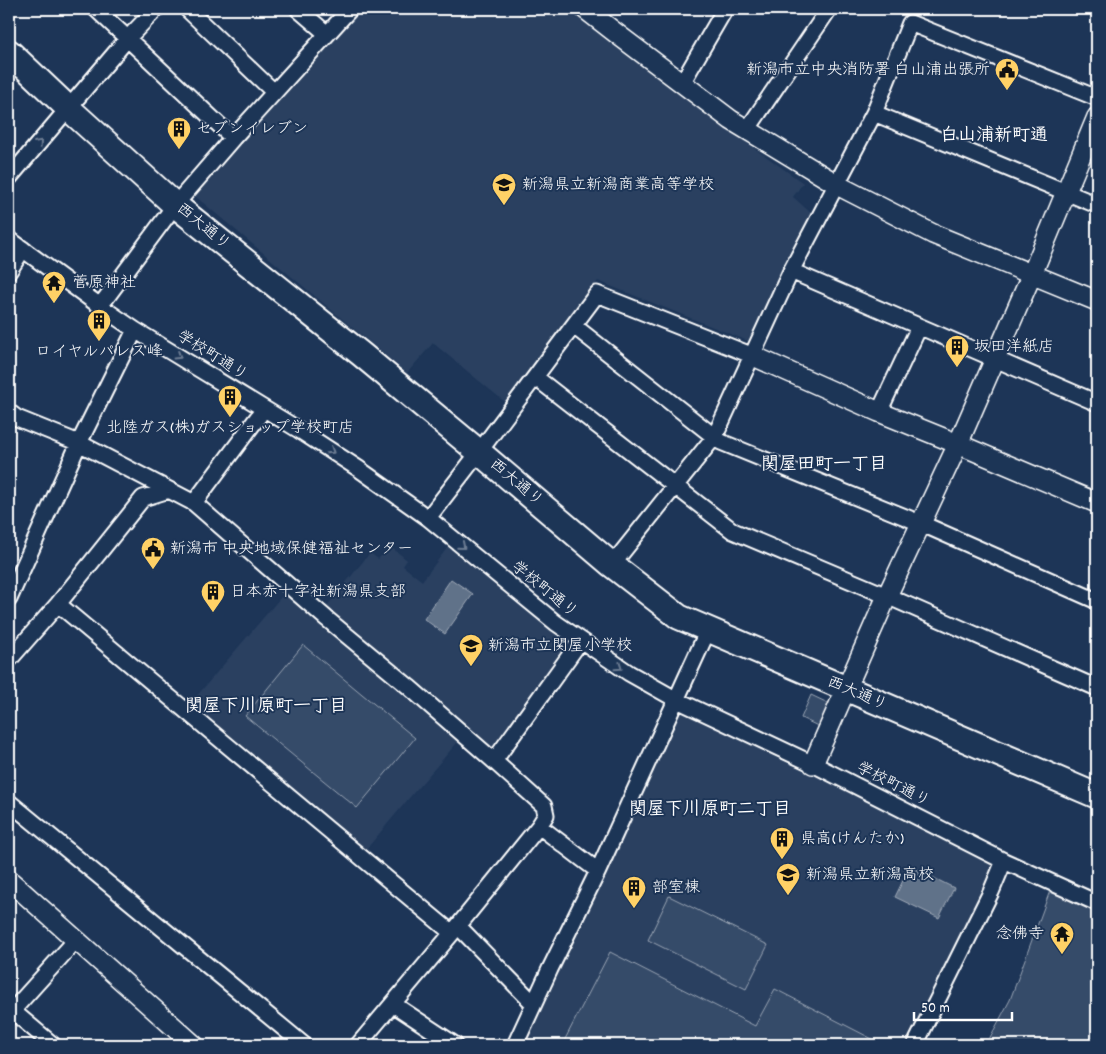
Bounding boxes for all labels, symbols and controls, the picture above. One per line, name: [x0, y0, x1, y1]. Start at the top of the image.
public building icon: 新潟市立中央消防署 白山浦出張所: [994, 57, 1020, 91]
place label: 新潟市立中央消防署 白山浦出張所: [746, 59, 990, 82]
building icon: セブンイレブン: [166, 116, 192, 150]
place label: セブンイレブン: [196, 118, 308, 141]
district label: 白山浦新町通: [940, 124, 1048, 149]
one-way arrow: [33, 140, 42, 149]
school or university icon: 新潟県立新潟商業高等学校: [491, 172, 517, 206]
place label: 新潟県立新潟商業高等学校: [522, 174, 714, 197]
street label: 西大通り: [171, 198, 235, 256]
temple icon: 菅原神社: [41, 270, 67, 304]
place label: 菅原神社: [72, 272, 136, 295]
building icon: ロイヤルパレス峰: [86, 308, 112, 342]
street label: 学校町通り: [172, 325, 252, 387]
building icon: 坂田洋紙店: [944, 334, 970, 368]
place label: 坂田洋紙店: [974, 336, 1054, 359]
place label: ロイヤルパレス峰: [35, 341, 163, 364]
one-way arrow: [173, 350, 182, 360]
building icon: 北陸ガス(株)ガスショップ学校町店: [217, 384, 243, 418]
place label: 北陸ガス(株)ガスショップ学校町店: [106, 417, 354, 440]
one-way arrow: [325, 445, 335, 454]
district label: 関屋田町一丁目: [761, 453, 887, 478]
street label: 西大通り: [484, 454, 548, 512]
public building icon: 新潟市 中央地域保健福祉センター: [140, 536, 166, 570]
place label: 新潟市 中央地域保健福祉センター: [170, 538, 413, 561]
one-way arrow: [457, 541, 466, 550]
street label: 学校町通り: [506, 556, 582, 624]
building icon: 日本赤十字社新潟県支部: [200, 579, 226, 613]
place label: 日本赤十字社新潟県支部: [230, 581, 406, 604]
school or university icon: 新潟市立関屋小学校: [458, 633, 484, 667]
place label: 新潟市立関屋小学校: [488, 635, 632, 658]
one-way arrow: [613, 661, 623, 670]
street label: 西大通り: [823, 671, 891, 717]
district label: 関屋下川原町一丁目: [185, 695, 347, 720]
street label: 学校町通り: [852, 757, 934, 813]
district label: 関屋下川原町二丁目: [629, 798, 791, 823]
building icon: 県高(けんたか): [769, 826, 795, 860]
place label: 県高(けんたか): [800, 828, 904, 851]
school or university icon: 新潟県立新潟高校: [775, 862, 801, 896]
place label: 新潟県立新潟高校: [806, 864, 934, 887]
building icon: 部室棟: [621, 875, 647, 909]
place label: 部室棟: [652, 877, 700, 900]
temple icon: 念佛寺: [1049, 921, 1075, 955]
place label: 念佛寺: [996, 923, 1044, 946]
scale bar: [914, 989, 1011, 1021]
text: 50 m: [921, 998, 950, 1020]

